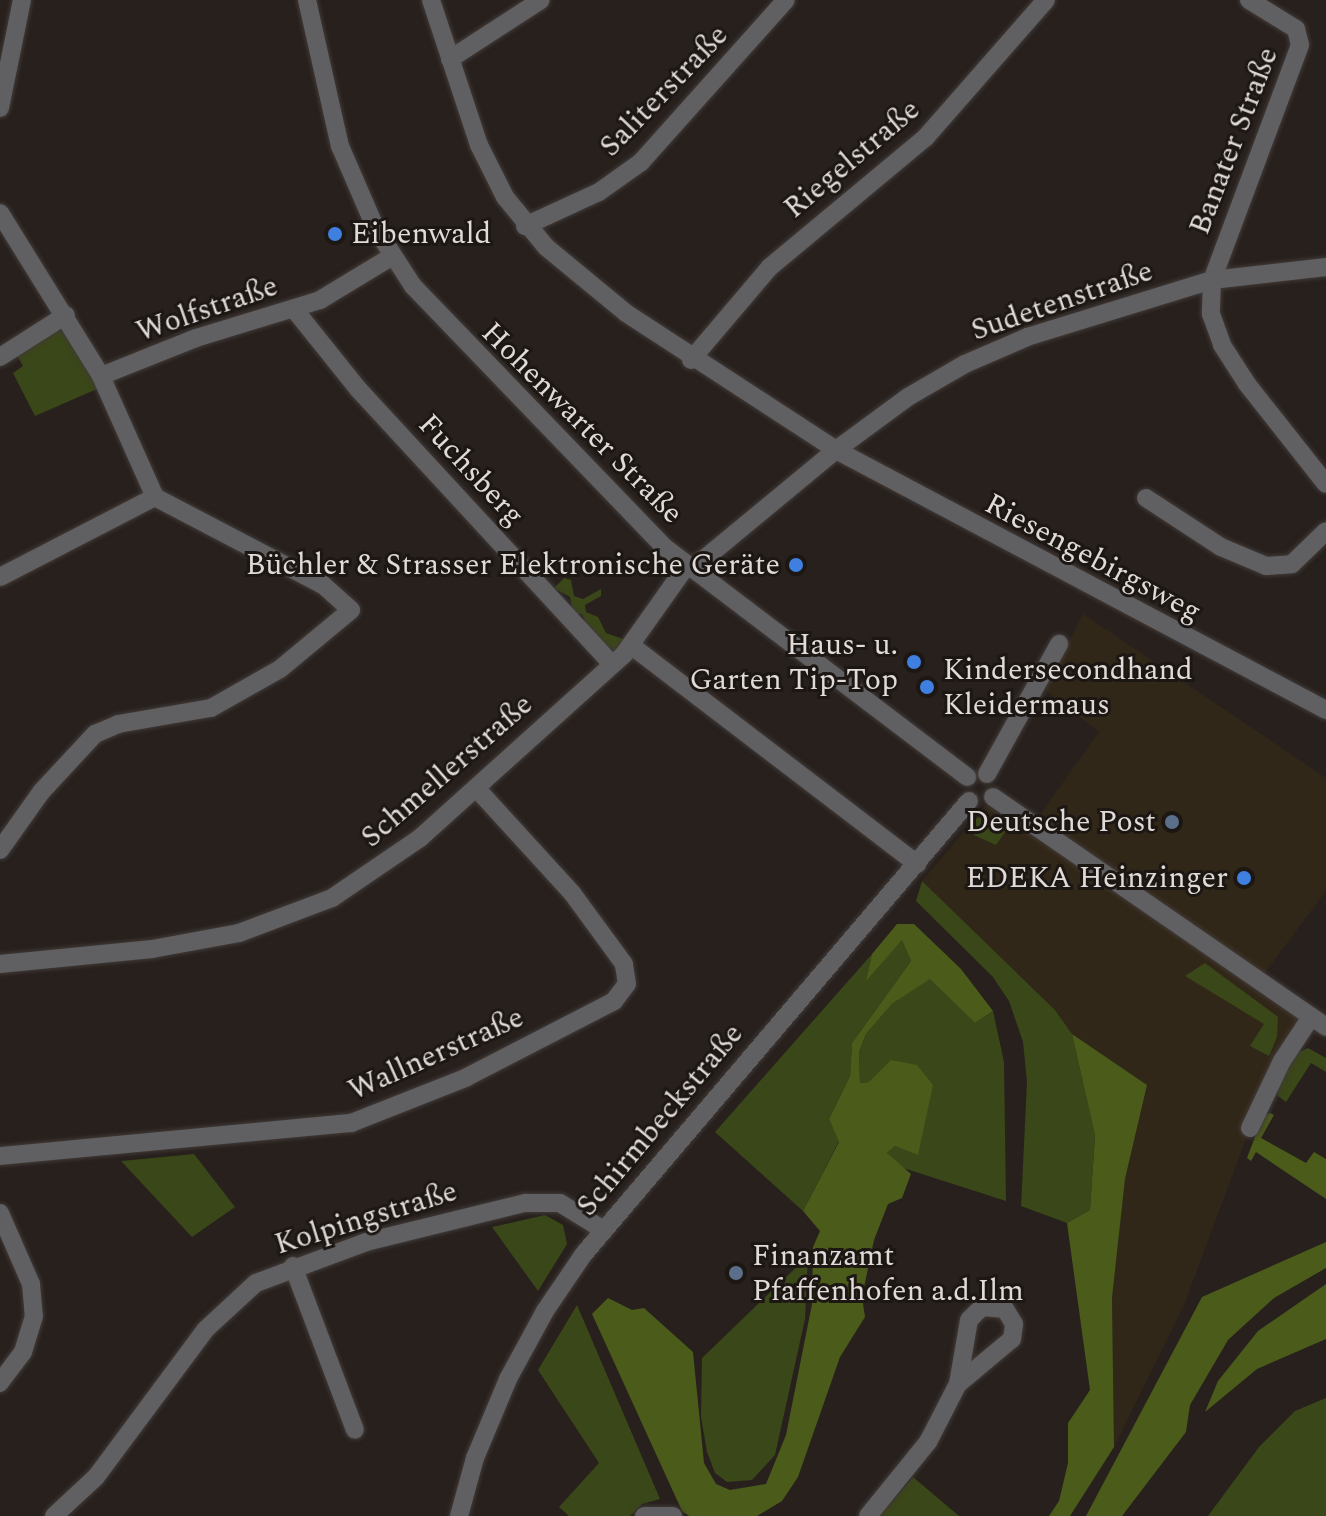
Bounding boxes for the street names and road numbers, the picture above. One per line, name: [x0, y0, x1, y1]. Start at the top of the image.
street label: Saliterstraße: [592, 18, 736, 164]
street label: Banater Straße: [1182, 42, 1286, 240]
street label: Riegelstraße: [777, 92, 927, 226]
street label: Sudetenstraße: [966, 253, 1158, 349]
street label: Wolfstraße: [132, 268, 282, 350]
street label: Hohenwarter Straße: [474, 315, 690, 531]
street label: Fuchsberg: [410, 407, 532, 533]
street label: Riesengebirgsweg: [979, 486, 1207, 630]
street label: Schmellerstraße: [354, 687, 540, 855]
street label: Wallnerstraße: [343, 999, 529, 1109]
street label: Schirmbeckstraße: [569, 1016, 751, 1224]
street label: Kolpingstraße: [270, 1173, 462, 1263]

